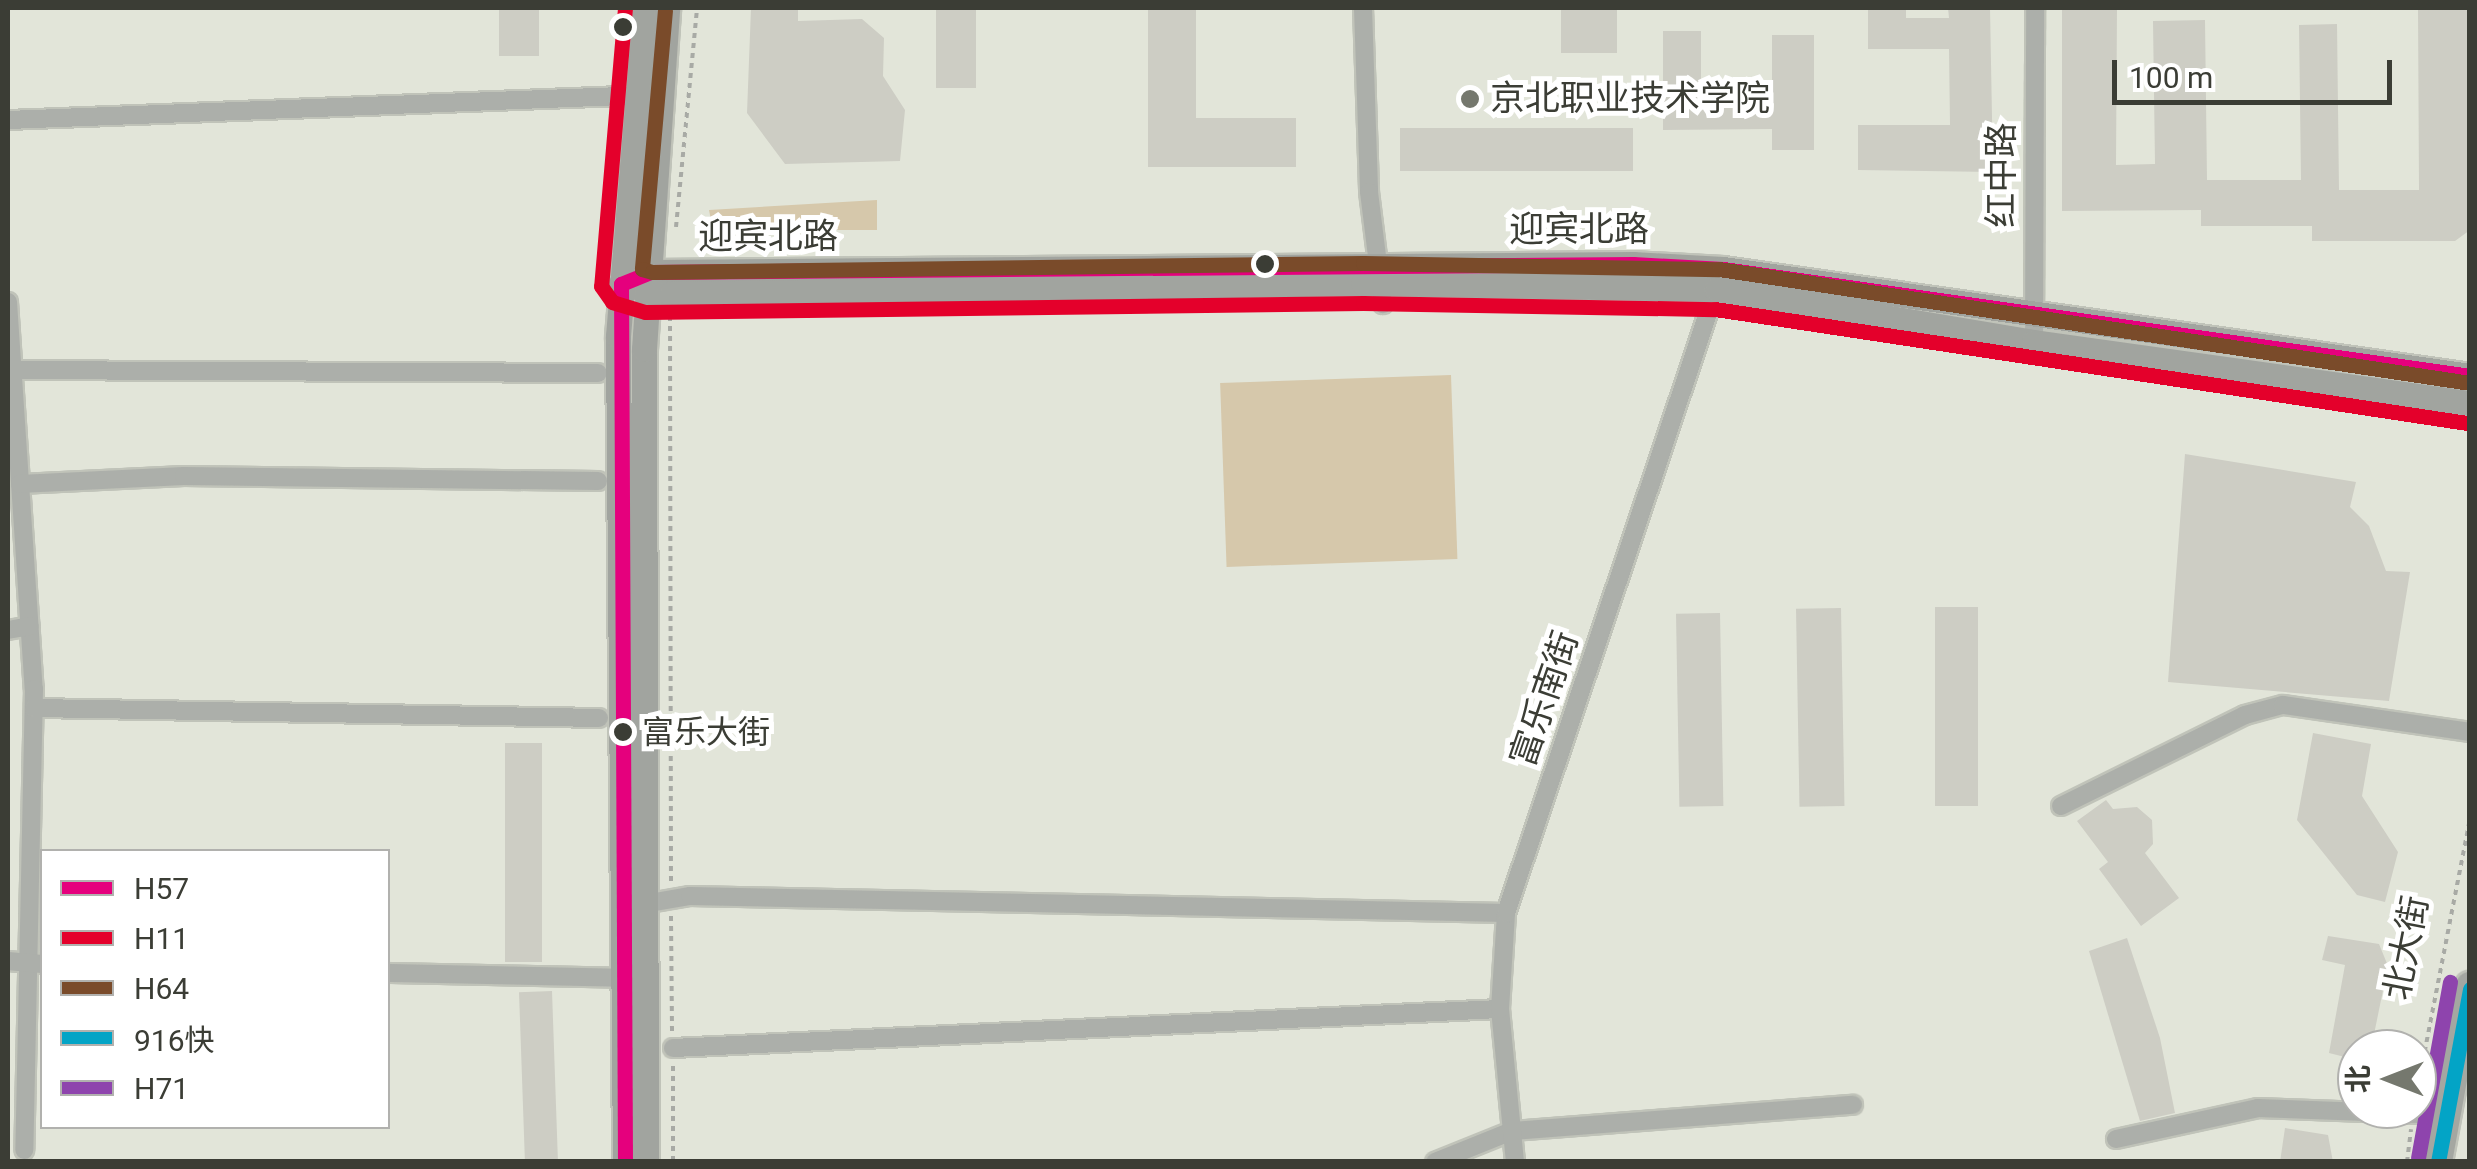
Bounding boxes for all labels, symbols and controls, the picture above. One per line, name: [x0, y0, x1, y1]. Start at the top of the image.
unlabelled marker: [613, 17, 633, 37]
scale bar: [2117, 40, 2397, 102]
text: 100 m: [2129, 60, 2213, 95]
place label: 京北职业技术学院: [1490, 78, 1770, 120]
marker: 京北职业技术学院: [1459, 88, 1481, 110]
street label: 红中路: [1981, 123, 2023, 227]
street label: 迎宾北路: [1509, 209, 1649, 251]
street label: 迎宾北路: [698, 216, 838, 258]
unlabelled marker: [1255, 254, 1275, 274]
street label: 富乐南街: [1502, 626, 1588, 772]
place label: 富乐大街: [642, 713, 770, 751]
marker: 富乐大街: [613, 722, 633, 742]
legend: [40, 849, 390, 1129]
text: H57: [134, 871, 189, 906]
street label: 北大街: [2376, 892, 2438, 1004]
text: H11: [134, 921, 189, 956]
text: H64: [134, 971, 189, 1006]
text: 916快: [134, 1023, 215, 1058]
north arrow: [2337, 1029, 2437, 1129]
text: 北: [2342, 1065, 2375, 1093]
text: H71: [134, 1071, 189, 1106]

